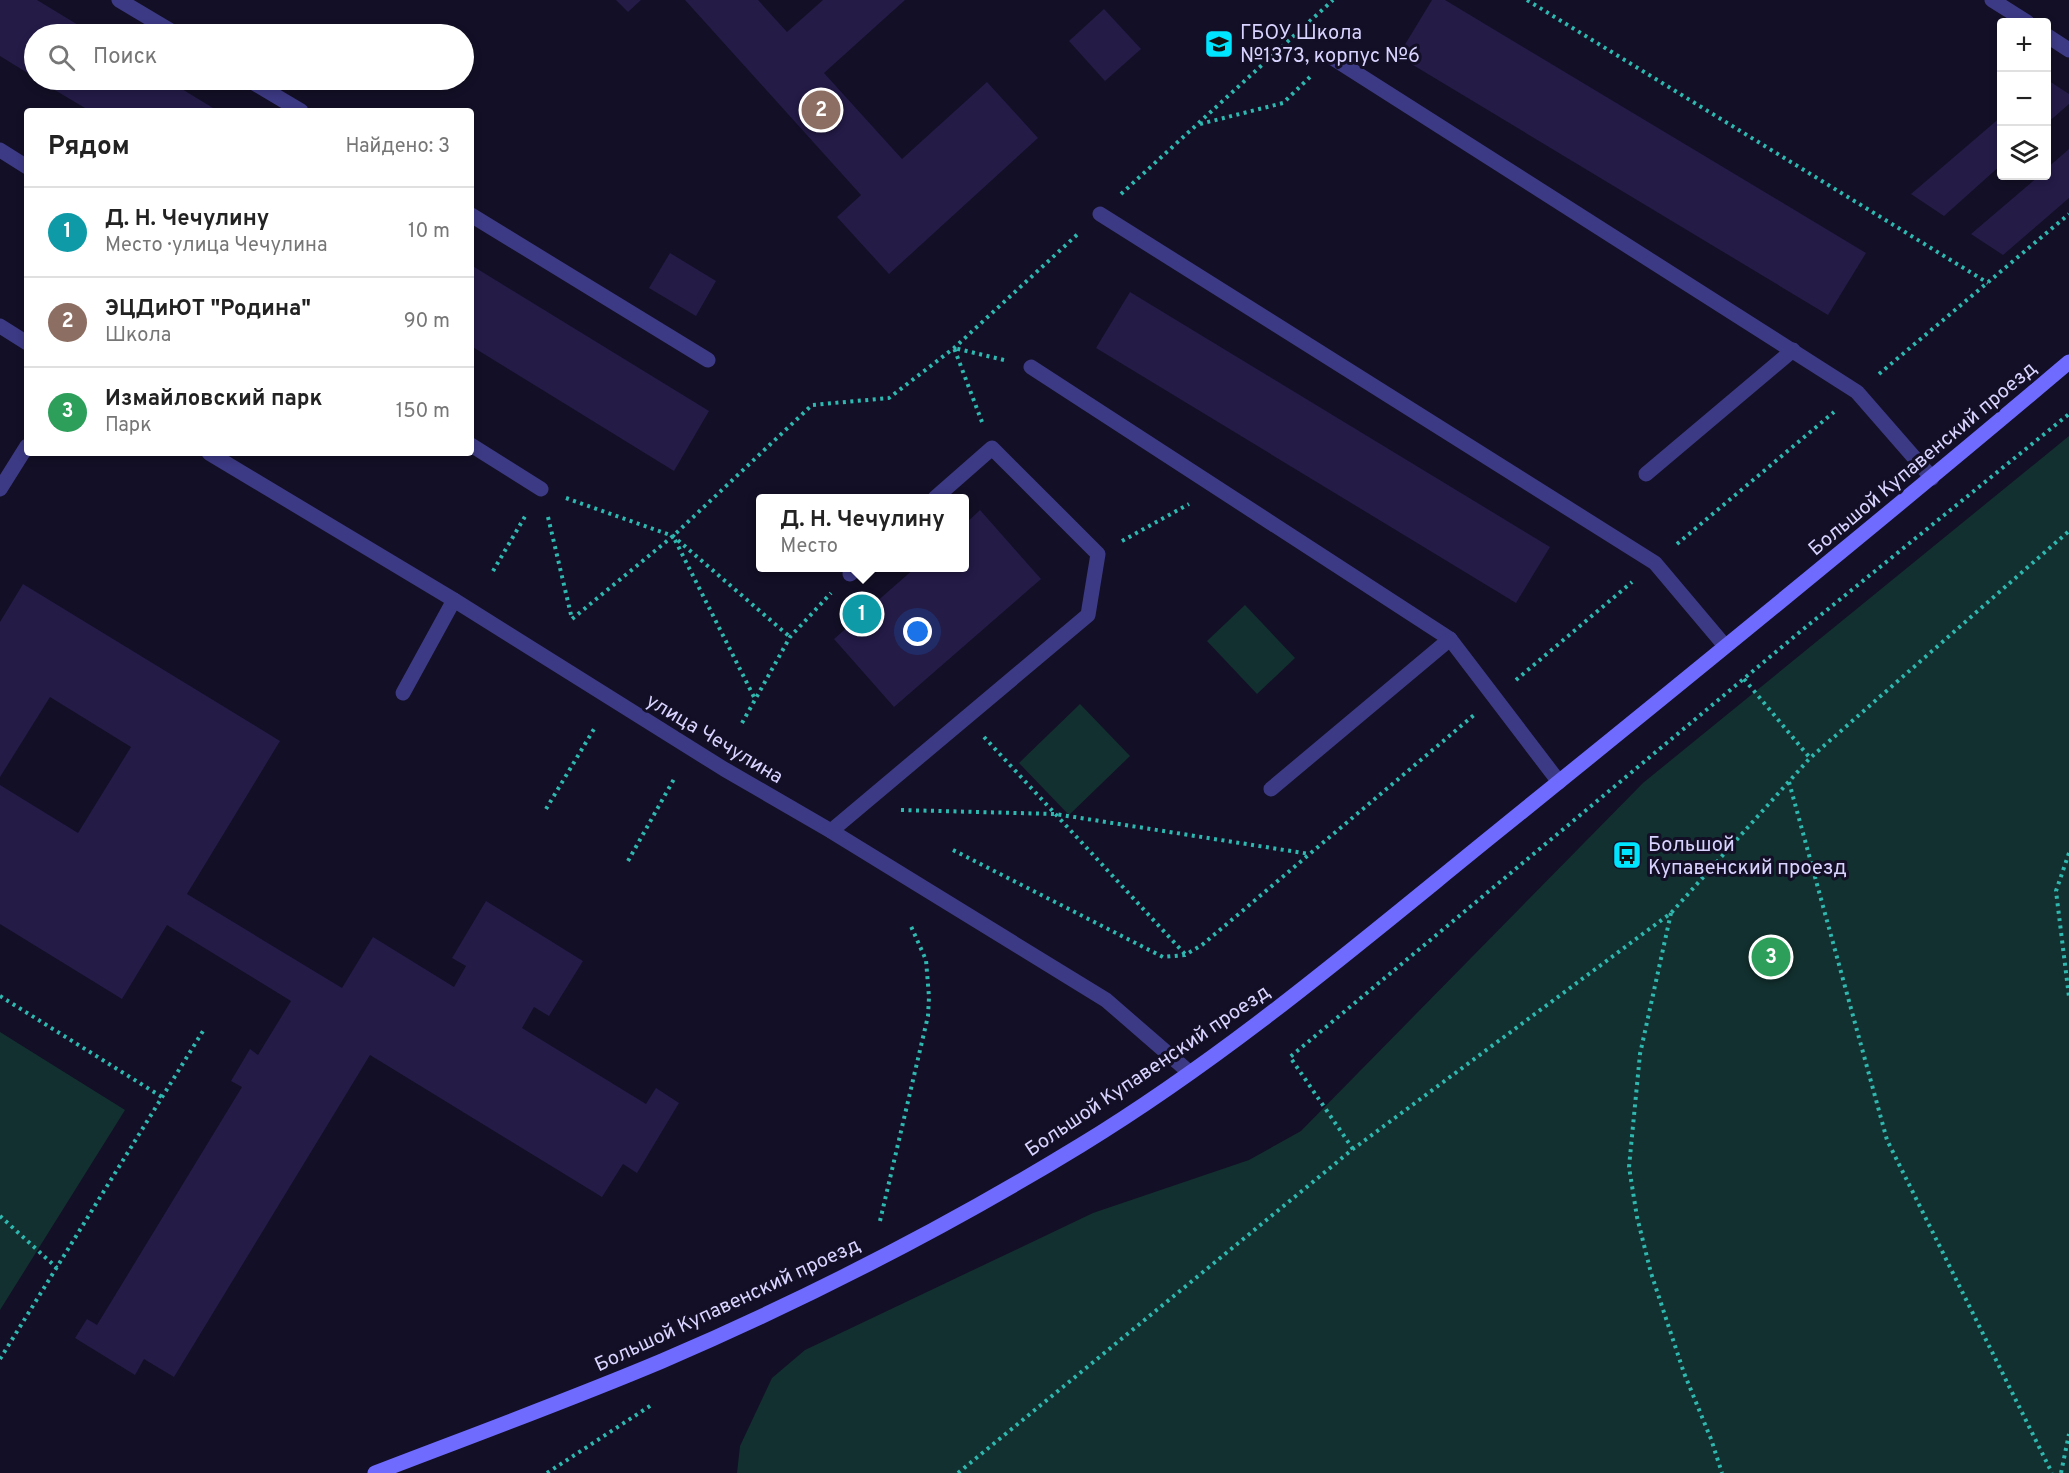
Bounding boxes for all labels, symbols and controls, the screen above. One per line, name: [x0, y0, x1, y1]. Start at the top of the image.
map controls: [1997, 18, 2051, 180]
button: +: [1997, 18, 2051, 72]
place label: ГБОУ Школа №1373, корпус №6: [1240, 21, 1420, 70]
search box: [24, 24, 474, 90]
school or university icon: ГБОУ Школа №1373, корпус №6: [1203, 28, 1235, 60]
icon: search: [45, 41, 78, 74]
text: Поиск: [93, 44, 157, 71]
button: −: [1997, 72, 2051, 126]
pin: 2: [802, 88, 840, 132]
button: layers: [1997, 126, 2051, 180]
text: Рядом: [48, 131, 130, 164]
text: Найдено: 3: [346, 134, 450, 160]
text: Д. Н. Чечулину: [105, 206, 269, 233]
text: 1: [64, 219, 72, 245]
text: 10 m: [408, 219, 450, 245]
text: Место · улица Чечулина: [105, 233, 327, 259]
text: ЭЦДиЮТ "Родина": [105, 296, 311, 323]
text: 2: [61, 309, 74, 335]
text: 90 m: [404, 309, 450, 335]
text: Школа: [105, 323, 171, 349]
street label: Большой Купавенский проезд: [1804, 356, 2043, 563]
text: Измайловский парк: [105, 386, 322, 413]
text: 3: [62, 399, 74, 425]
text: 150 m: [396, 399, 450, 425]
text: Парк: [105, 413, 152, 439]
popup: [756, 494, 969, 572]
text: Д. Н. Чечулину: [780, 507, 945, 534]
text: Место: [780, 534, 838, 560]
pin: 1: [842, 592, 882, 636]
your location: [903, 617, 932, 646]
street label: улица Чечулина: [641, 689, 787, 791]
place label: Большой Купавенский проезд: [1648, 833, 1847, 882]
bus stop icon: Большой Купавенский проезд: [1611, 839, 1643, 871]
pin: 3: [1752, 934, 1790, 980]
street label: Большой Купавенский проезд: [1021, 980, 1276, 1164]
street label: Большой Купавенский проезд: [591, 1233, 865, 1379]

